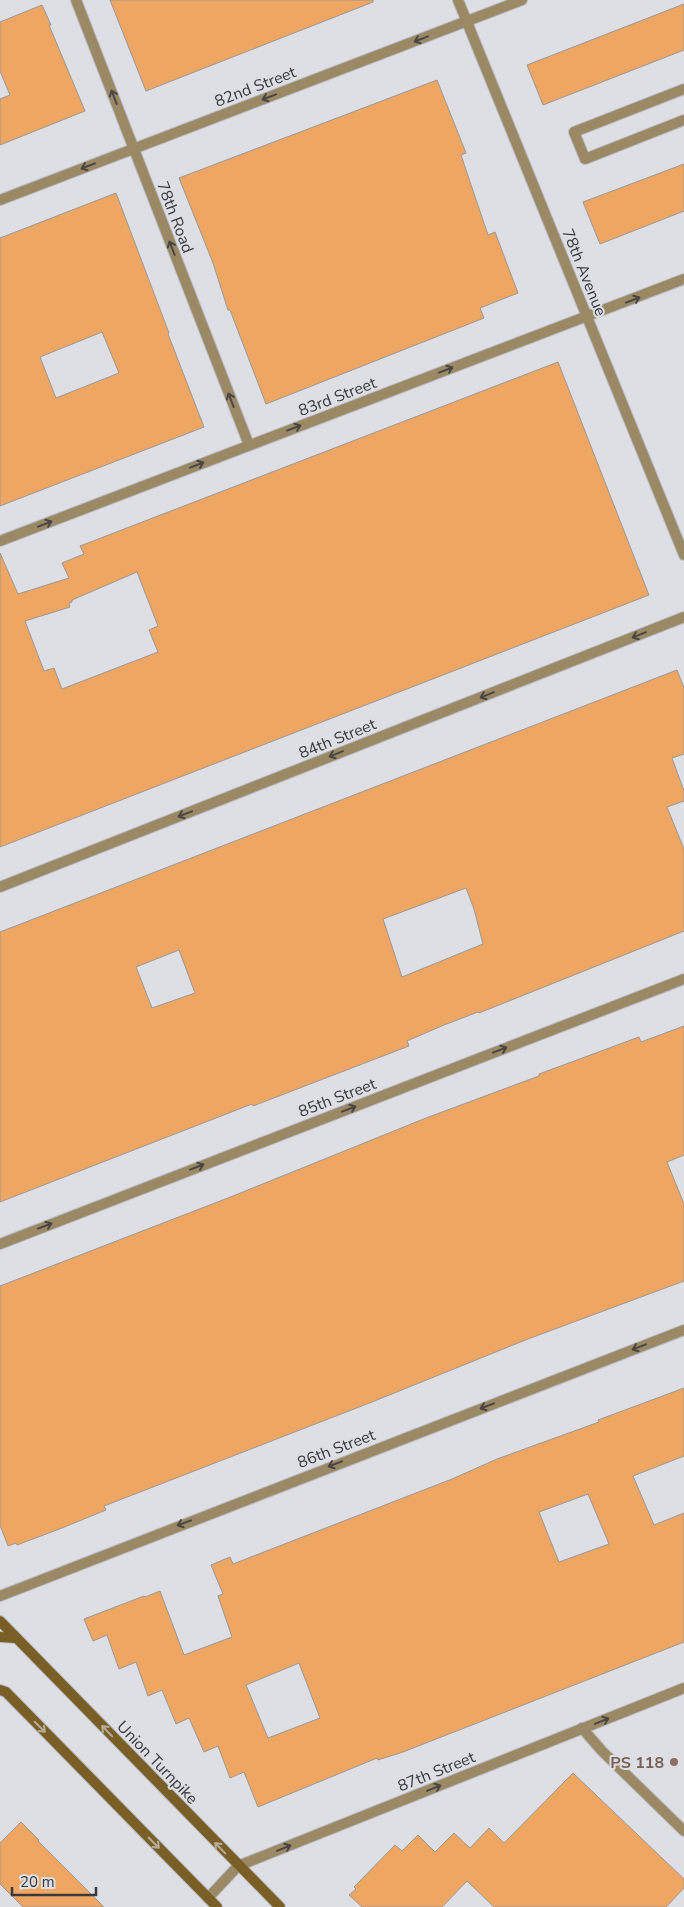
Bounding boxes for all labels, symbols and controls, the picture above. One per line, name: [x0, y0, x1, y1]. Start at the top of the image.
one-way arrow: [414, 35, 429, 44]
street label: 82nd Street: [212, 61, 300, 113]
one-way arrow: [109, 89, 118, 105]
one-way arrow: [262, 93, 277, 102]
one-way arrow: [81, 162, 96, 171]
street label: 78th Road: [151, 178, 199, 256]
street label: 78th Avenue: [557, 225, 612, 319]
one-way arrow: [167, 241, 176, 256]
one-way arrow: [625, 294, 640, 304]
one-way arrow: [438, 365, 453, 375]
street label: 83rd Street: [295, 372, 380, 422]
one-way arrow: [226, 393, 235, 408]
one-way arrow: [286, 423, 301, 432]
one-way arrow: [189, 460, 204, 469]
one-way arrow: [37, 519, 53, 528]
one-way arrow: [632, 631, 647, 640]
one-way arrow: [480, 691, 495, 700]
street label: 84th Street: [295, 713, 380, 764]
one-way arrow: [329, 750, 344, 760]
one-way arrow: [178, 810, 193, 819]
one-way arrow: [492, 1045, 507, 1054]
street label: 85th Street: [295, 1073, 380, 1123]
one-way arrow: [341, 1103, 356, 1112]
one-way arrow: [189, 1162, 204, 1172]
one-way arrow: [37, 1221, 53, 1230]
one-way arrow: [631, 1343, 647, 1352]
one-way arrow: [480, 1402, 495, 1411]
street label: 86th Street: [294, 1424, 379, 1474]
one-way arrow: [328, 1461, 343, 1470]
one-way arrow: [177, 1519, 192, 1528]
one-way arrow: [594, 1715, 609, 1724]
street label: Union Turnpike: [112, 1716, 203, 1809]
one-way arrow: [34, 1721, 46, 1733]
one-way arrow: [101, 1725, 113, 1738]
street label: 87th Street: [394, 1746, 479, 1797]
place label: PS 118: [610, 1752, 664, 1774]
marker: PS 118: [668, 1756, 680, 1768]
one-way arrow: [427, 1782, 442, 1791]
one-way arrow: [148, 1836, 160, 1849]
one-way arrow: [214, 1842, 226, 1854]
one-way arrow: [276, 1843, 291, 1852]
scale bar: [12, 1864, 96, 1896]
text: 20 m: [20, 1872, 55, 1892]

